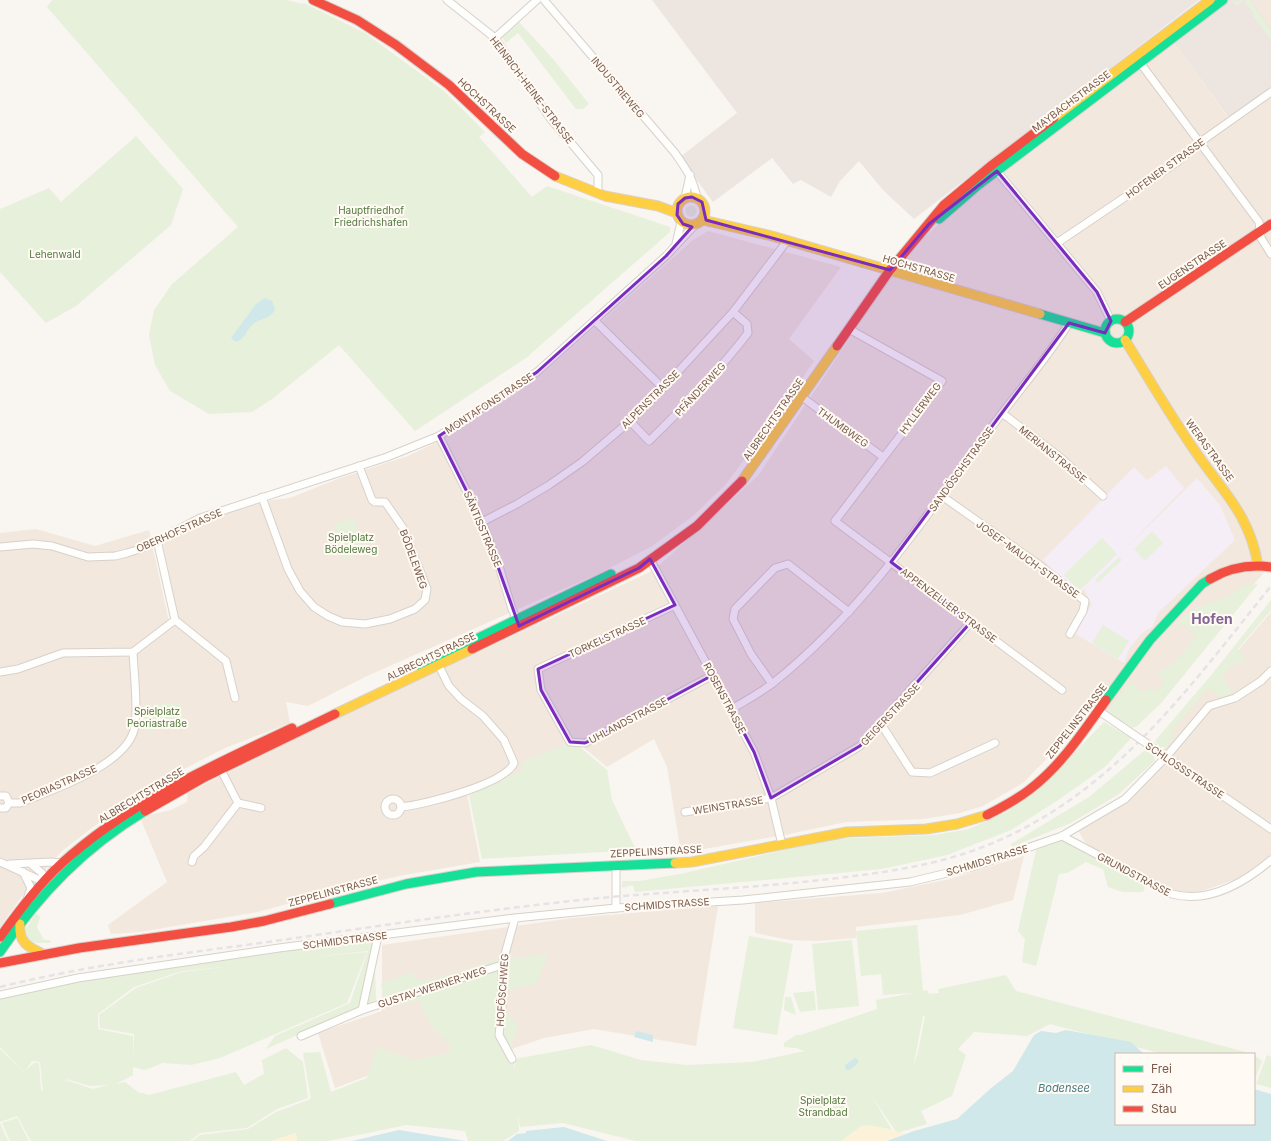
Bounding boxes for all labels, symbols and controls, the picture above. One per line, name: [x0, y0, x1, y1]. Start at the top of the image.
street label: HEINRICH-HEINE-STRASSE: [488, 34, 576, 146]
street label: INDUSTRIEWEG: [589, 54, 647, 120]
street label: MAYBACHSTRASSE: [1030, 68, 1112, 134]
street label: HOCHSTRASSE: [456, 75, 518, 135]
street label: HOFENER STRASSE: [1123, 135, 1207, 201]
park label: Hauptfriedhof Friedrichshafen: [334, 204, 408, 228]
street label: EUGENSTRASSE: [1156, 237, 1228, 291]
park label: Lehenwald: [29, 248, 81, 260]
street label: HOCHSTRASSE: [881, 252, 957, 284]
street label: PFÄNDERWEG: [672, 360, 728, 418]
street label: ALPENSTRASSE: [618, 367, 682, 431]
street label: MONTAFONSTRASSE: [443, 370, 535, 436]
street label: ALBRECHTSTRASSE: [740, 376, 806, 462]
street label: HYLLERWEG: [897, 380, 943, 436]
street label: THUMBWEG: [815, 404, 871, 450]
street label: WERASTRASSE: [1183, 416, 1237, 484]
street label: MERIANSTRASSE: [1017, 423, 1089, 485]
street label: SANDÖSCHSTRASSE: [926, 424, 996, 514]
street label: SÄNTISSTRASSE: [462, 489, 504, 569]
street label: OBERHOFSTRASSE: [134, 506, 224, 554]
street label: JOSEF-MAUCH-STRASSE: [974, 518, 1082, 600]
street label: BÖDELEWEG: [398, 528, 430, 590]
park label: Spielplatz Bödeleweg: [325, 531, 377, 555]
street label: APPENZELLER STRASSE: [899, 565, 999, 645]
district label: Hofen: [1191, 610, 1233, 627]
street label: TORKELSTRASSE: [567, 614, 647, 660]
street label: ALBRECHTSTRASSE: [384, 629, 478, 683]
street label: ROSENSTRASSE: [701, 660, 749, 736]
street label: GEIGERSTRASSE: [858, 680, 922, 748]
street label: ZEPPELINSTRASSE: [1043, 681, 1109, 761]
street label: UHLANDSTRASSE: [587, 694, 669, 746]
park label: Spielplatz Peoriastraße: [127, 705, 187, 729]
street label: SCHLOSSSTRASSE: [1143, 739, 1227, 801]
street label: PEORIASTRASSE: [20, 762, 98, 806]
street label: ALBRECHTSTRASSE: [96, 765, 186, 825]
street label: WEINSTRASSE: [692, 794, 764, 816]
street label: SCHMIDSTRASSE: [945, 842, 1029, 878]
street label: ZEPPELINSTRASSE: [610, 843, 702, 859]
street label: GRUNDSTRASSE: [1095, 850, 1173, 898]
street label: ZEPPELINSTRASSE: [287, 873, 379, 909]
street label: SCHMIDSTRASSE: [624, 895, 710, 913]
street label: SCHMIDSTRASSE: [302, 929, 388, 951]
street label: HOFÖSCHWEG: [493, 953, 511, 1027]
street label: GUSTAV-WERNER-WEG: [376, 964, 488, 1010]
legend: [1115, 1053, 1255, 1125]
text: Frei: [1151, 1061, 1172, 1076]
water label: Bodensee: [1038, 1081, 1090, 1095]
text: Zäh: [1151, 1081, 1172, 1096]
park label: Spielplatz Strandbad: [798, 1094, 848, 1118]
text: Stau: [1151, 1101, 1177, 1116]

